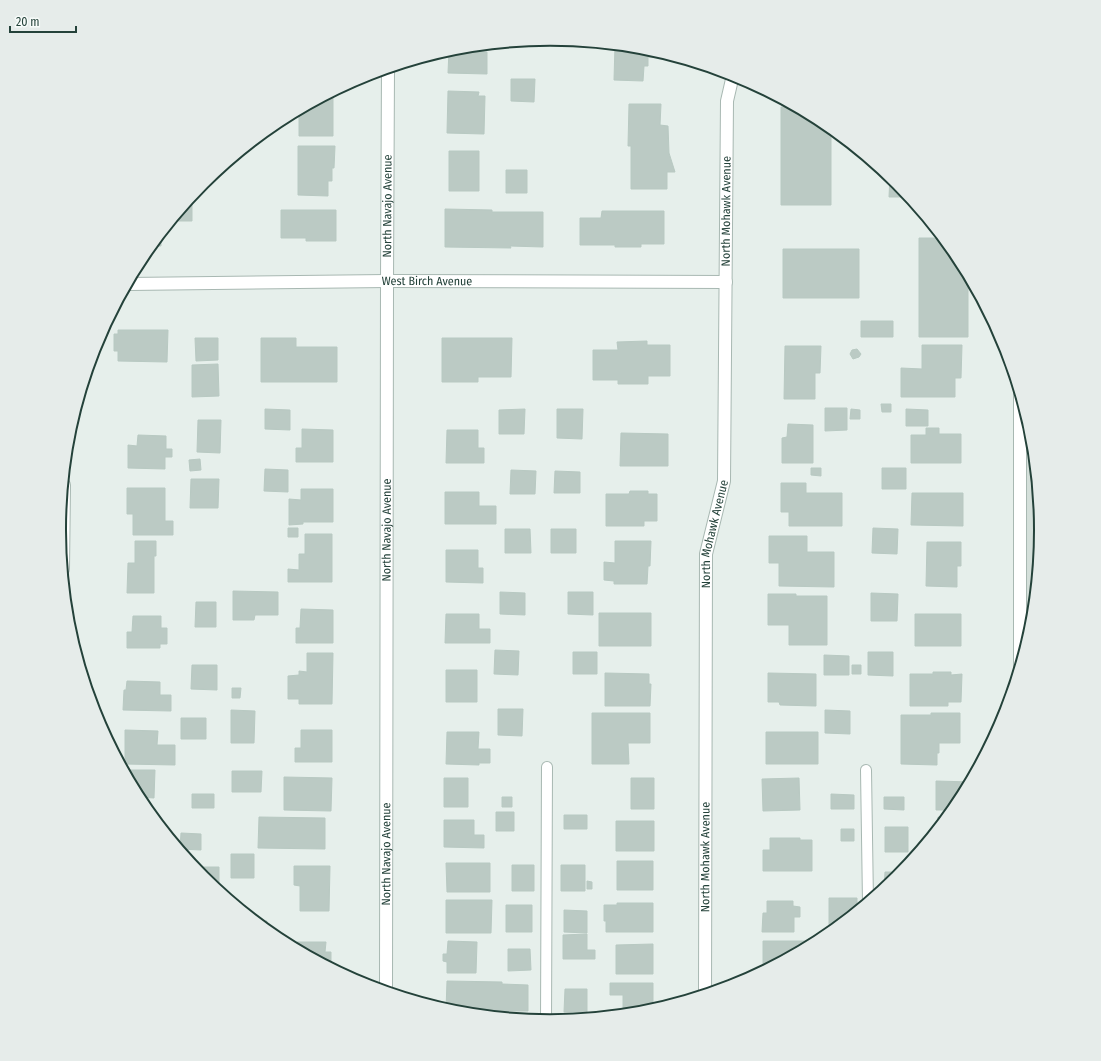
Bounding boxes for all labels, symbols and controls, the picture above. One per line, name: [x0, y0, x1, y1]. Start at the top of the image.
scale bar: [10, 8, 76, 34]
text: 20 m: [16, 15, 40, 29]
street label: North Navajo Avenue: [380, 154, 395, 258]
street label: North Mohawk Avenue: [719, 156, 734, 266]
street label: West Birch Avenue: [382, 274, 472, 288]
street label: North Navajo Avenue: [380, 478, 394, 582]
street label: North Mohawk Avenue: [698, 478, 731, 588]
street label: North Navajo Avenue: [379, 802, 393, 906]
street label: North Mohawk Avenue: [698, 802, 712, 912]

